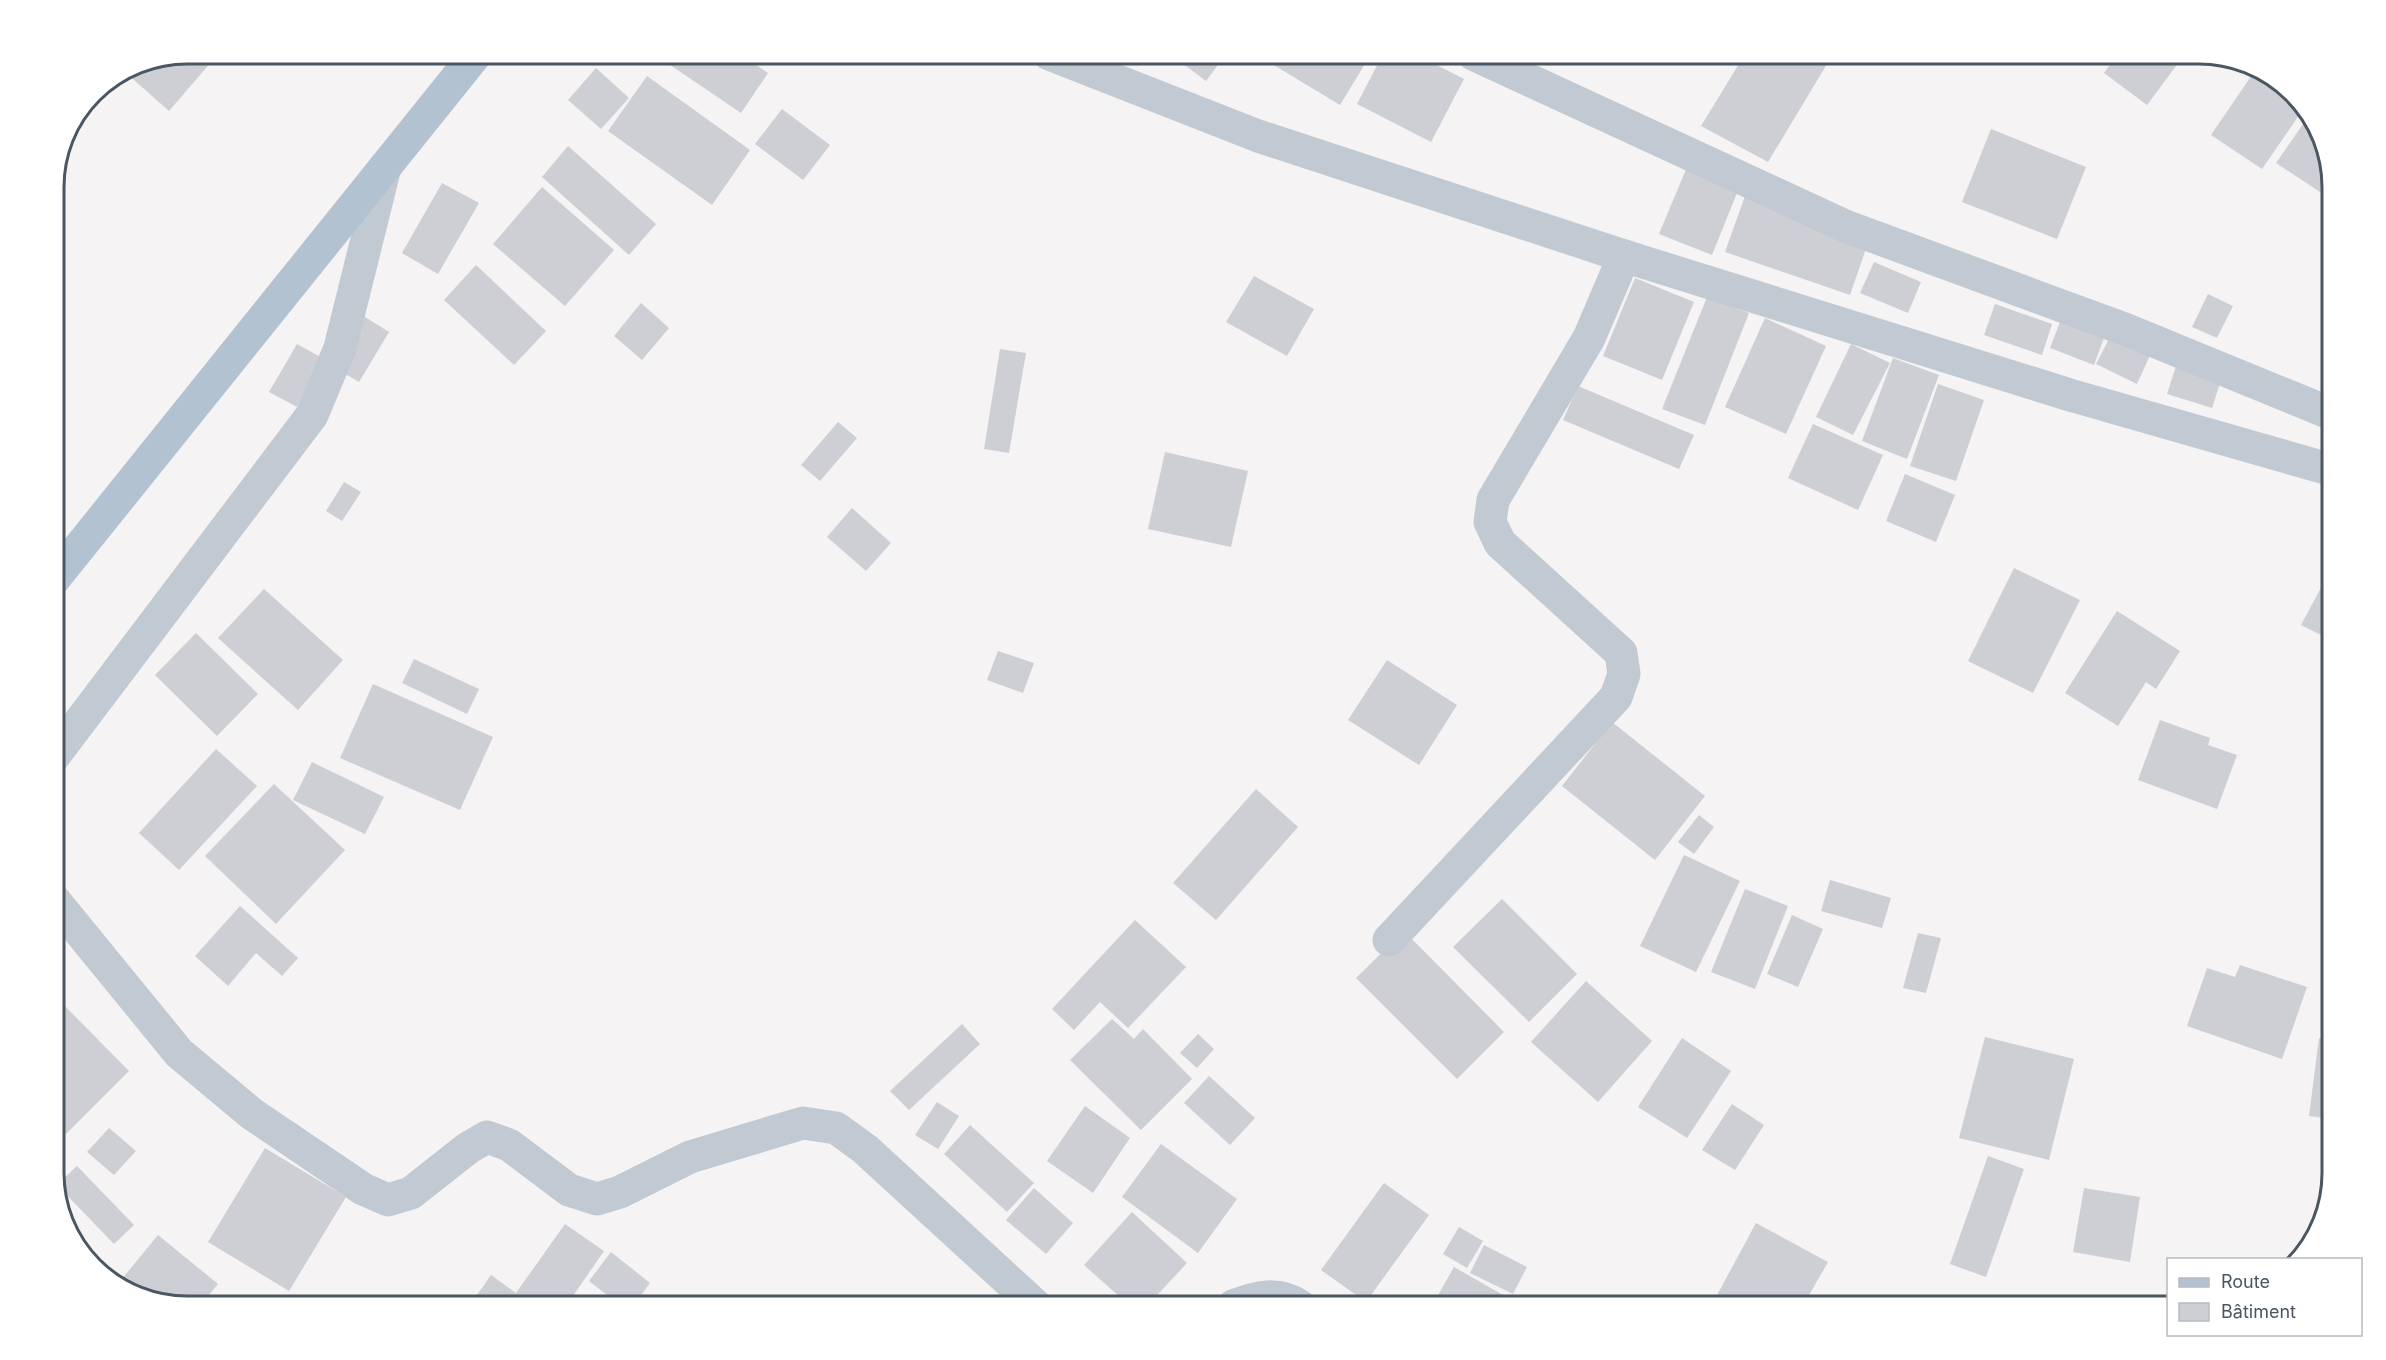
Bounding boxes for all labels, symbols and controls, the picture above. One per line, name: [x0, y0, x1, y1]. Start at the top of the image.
legend: [2167, 1258, 2362, 1336]
text: Route: [2221, 1271, 2270, 1292]
text: Bâtiment: [2221, 1301, 2296, 1322]

